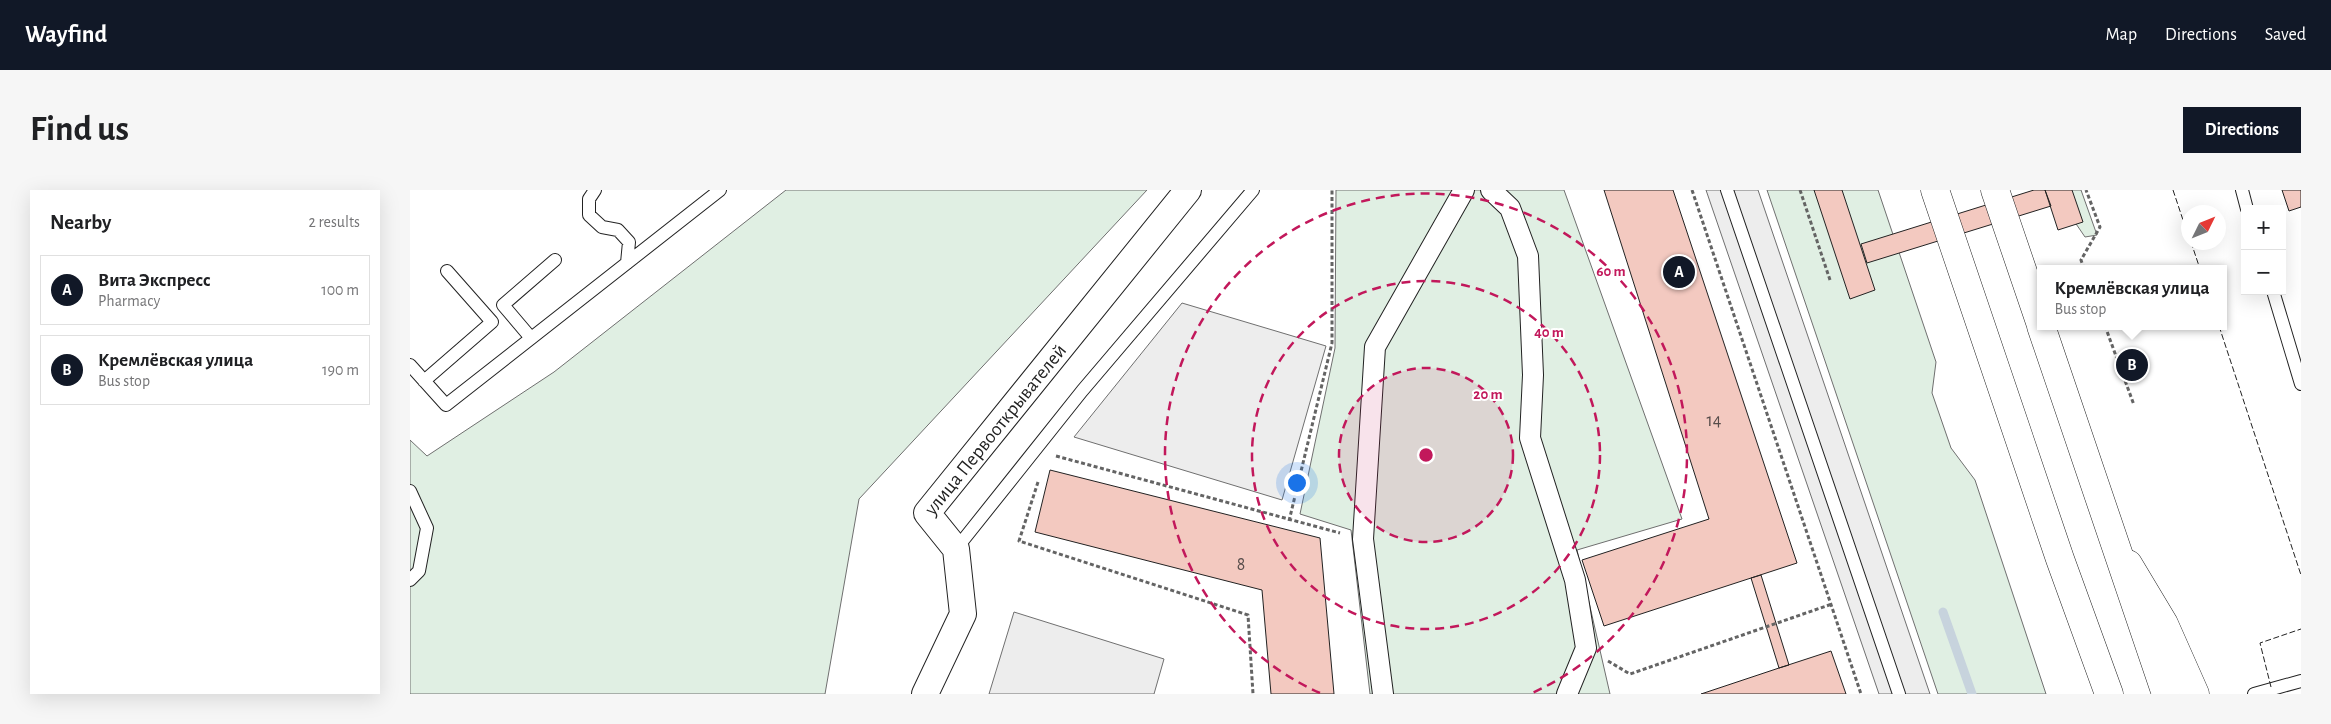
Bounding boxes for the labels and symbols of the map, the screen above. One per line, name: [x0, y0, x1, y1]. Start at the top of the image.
north arrow: [2181, 205, 2226, 250]
pin: A: [1663, 253, 1695, 291]
text: 60 m: [1596, 264, 1626, 279]
text: 40 m: [1534, 325, 1564, 340]
street label: улица Первооткрывателей: [920, 340, 1070, 520]
pin: B: [2116, 346, 2148, 384]
text: 20 m: [1473, 387, 1503, 402]
house number: 14: [1707, 412, 1722, 430]
centre of rings: [1417, 446, 1435, 464]
your location: [1284, 470, 1310, 496]
house number: 8: [1237, 556, 1245, 574]

